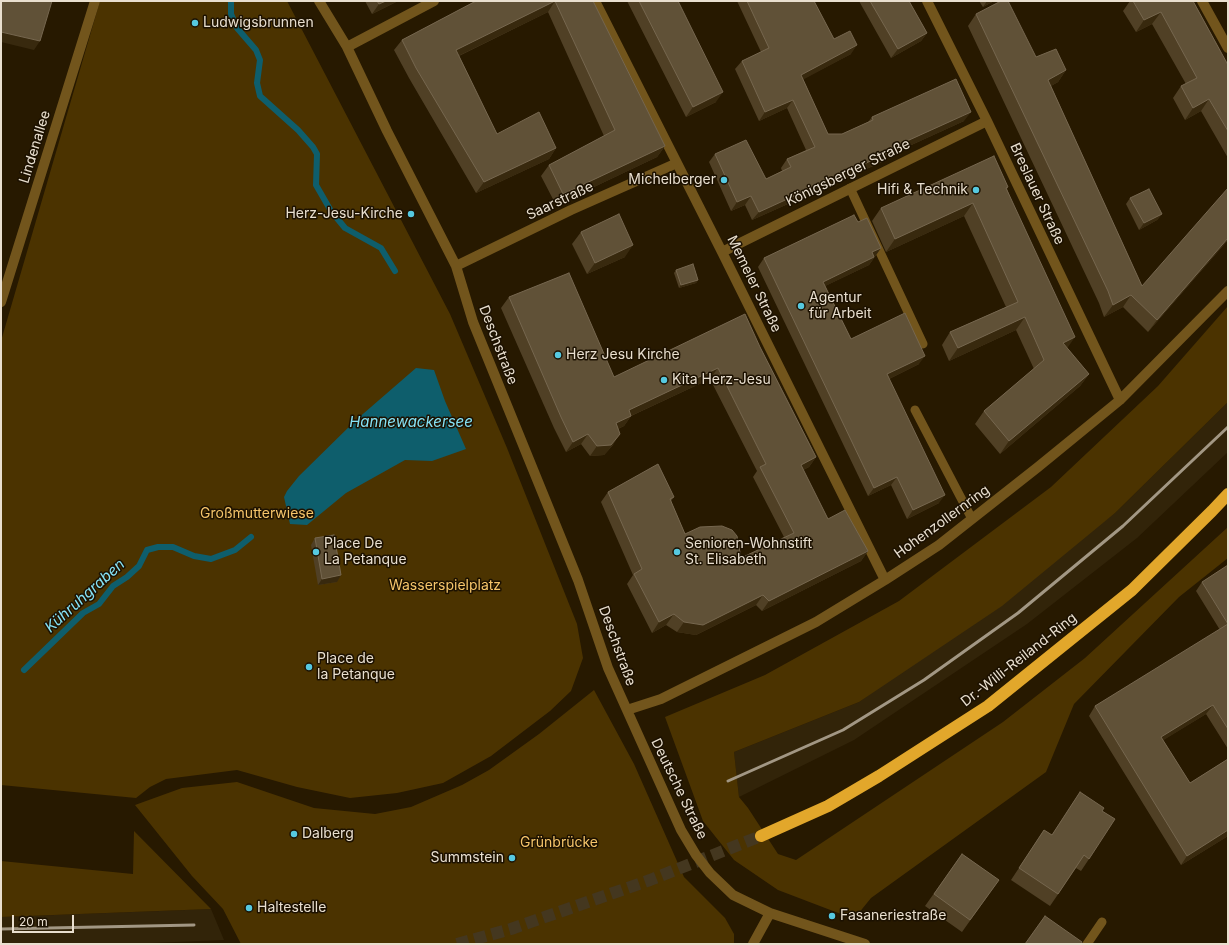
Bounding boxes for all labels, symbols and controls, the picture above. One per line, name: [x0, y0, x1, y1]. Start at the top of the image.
place label: Ludwigsbrunnen: [203, 15, 314, 31]
marker: Ludwigsbrunnen: [190, 18, 200, 28]
street label: Lindenallee: [16, 108, 54, 186]
street label: Königsberger Straße: [783, 136, 913, 210]
street label: Breslauer Straße: [1006, 141, 1068, 247]
place label: Michelberger: [628, 172, 716, 188]
marker: Michelberger: [719, 175, 729, 185]
street label: Saarstraße: [524, 178, 596, 224]
place label: Hifi & Technik: [877, 182, 968, 198]
marker: Hifi & Technik: [971, 185, 981, 195]
place label: Herz-Jesu-Kirche: [285, 206, 403, 222]
marker: Herz-Jesu-Kirche: [406, 209, 416, 219]
street label: Memeler Straße: [723, 233, 785, 335]
place label: Agentur für Arbeit: [809, 290, 872, 322]
marker: Agentur für Arbeit: [796, 301, 806, 311]
street label: Deschstraße: [475, 303, 521, 387]
place label: Herz Jesu Kirche: [566, 347, 680, 363]
marker: Herz Jesu Kirche: [553, 350, 563, 360]
place label: Kita Herz-Jesu: [672, 372, 771, 388]
marker: Kita Herz-Jesu: [659, 375, 669, 385]
water label: Hannewackersee: [349, 413, 473, 431]
street label: Hohenzollernring: [891, 482, 993, 562]
park label: Großmutterwiese: [200, 506, 314, 522]
place label: Place De La Petanque: [324, 536, 407, 568]
place label: Senioren-Wohnstift St. Elisabeth: [685, 536, 812, 568]
marker: Place De La Petanque: [311, 547, 321, 557]
marker: Senioren-Wohnstift St. Elisabeth: [672, 547, 682, 557]
water label: Kühruhgraben: [41, 555, 129, 637]
park label: Wasserspielplatz: [389, 578, 501, 594]
street label: Deschstraße: [595, 604, 639, 688]
street label: Dr.-Willi-Reiland-Ring: [958, 610, 1080, 710]
place label: Place de la Petanque: [317, 651, 395, 684]
marker: Place de la Petanque: [304, 662, 314, 672]
street label: Deutsche Straße: [647, 736, 711, 842]
place label: Dalberg: [302, 826, 354, 842]
marker: Dalberg: [289, 829, 299, 839]
park label: Grünbrücke: [520, 835, 598, 851]
place label: Summstein: [431, 850, 504, 866]
marker: Summstein: [507, 853, 517, 863]
place label: Haltestelle: [257, 900, 326, 916]
marker: Haltestelle: [244, 903, 254, 913]
scale bar: [14, 907, 76, 933]
place label: Fasaneriestraße: [840, 908, 946, 924]
marker: Fasaneriestraße: [827, 911, 837, 921]
text: 20 m: [19, 914, 48, 929]

